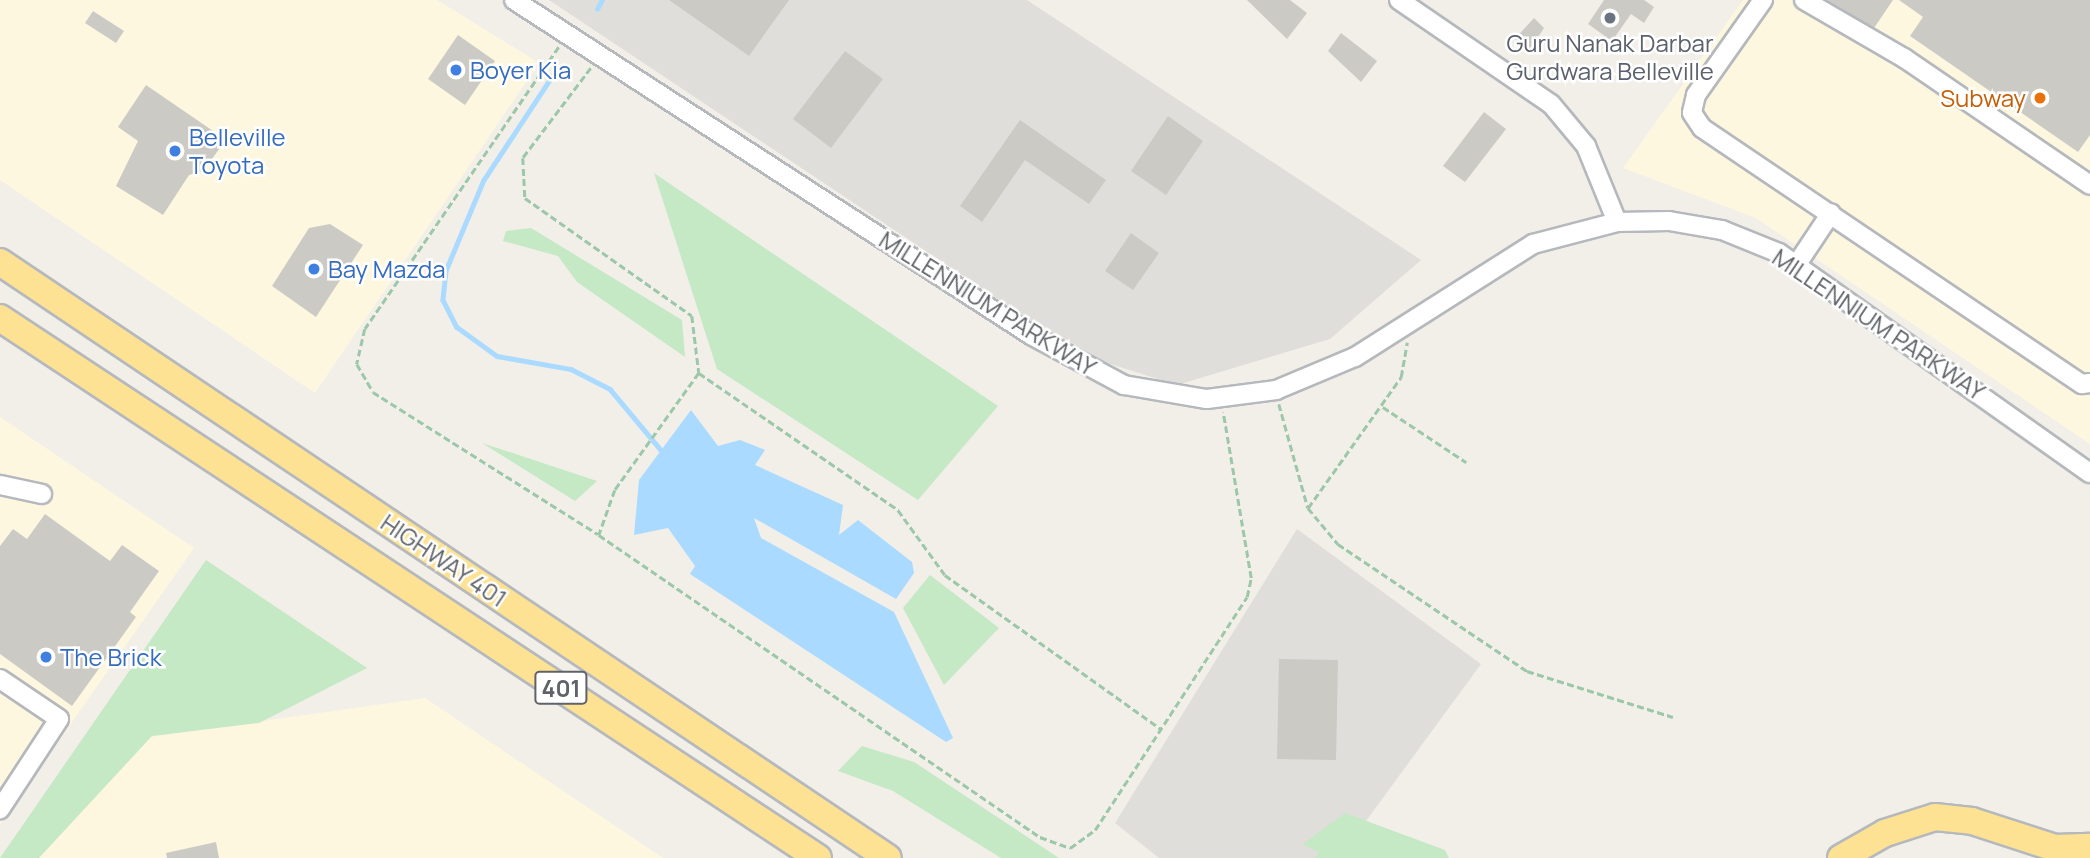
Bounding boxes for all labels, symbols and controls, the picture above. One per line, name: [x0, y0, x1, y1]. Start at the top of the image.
marker: Guru Nanak Darbar Gurdwara Belleville: [1602, 10, 1618, 26]
place label: Guru Nanak Darbar Gurdwara Belleville: [1506, 29, 1714, 85]
place label: Boyer Kia: [470, 56, 571, 84]
marker: Boyer Kia: [448, 62, 464, 78]
place label: Subway: [1940, 84, 2026, 112]
marker: Subway: [2032, 90, 2048, 106]
place label: Belleville Toyota: [189, 123, 286, 179]
marker: Belleville Toyota: [167, 143, 183, 159]
street label: MILLENNIUM PARKWAY: [874, 225, 1102, 381]
street label: MILLENNIUM PARKWAY: [1767, 242, 1991, 406]
place label: Bay Mazda: [328, 255, 446, 283]
marker: Bay Mazda: [306, 261, 322, 277]
street label: HIGHWAY 401: [375, 507, 513, 613]
place label: The Brick: [60, 643, 162, 671]
marker: The Brick: [38, 649, 54, 665]
road number: 401: [533, 668, 589, 708]

